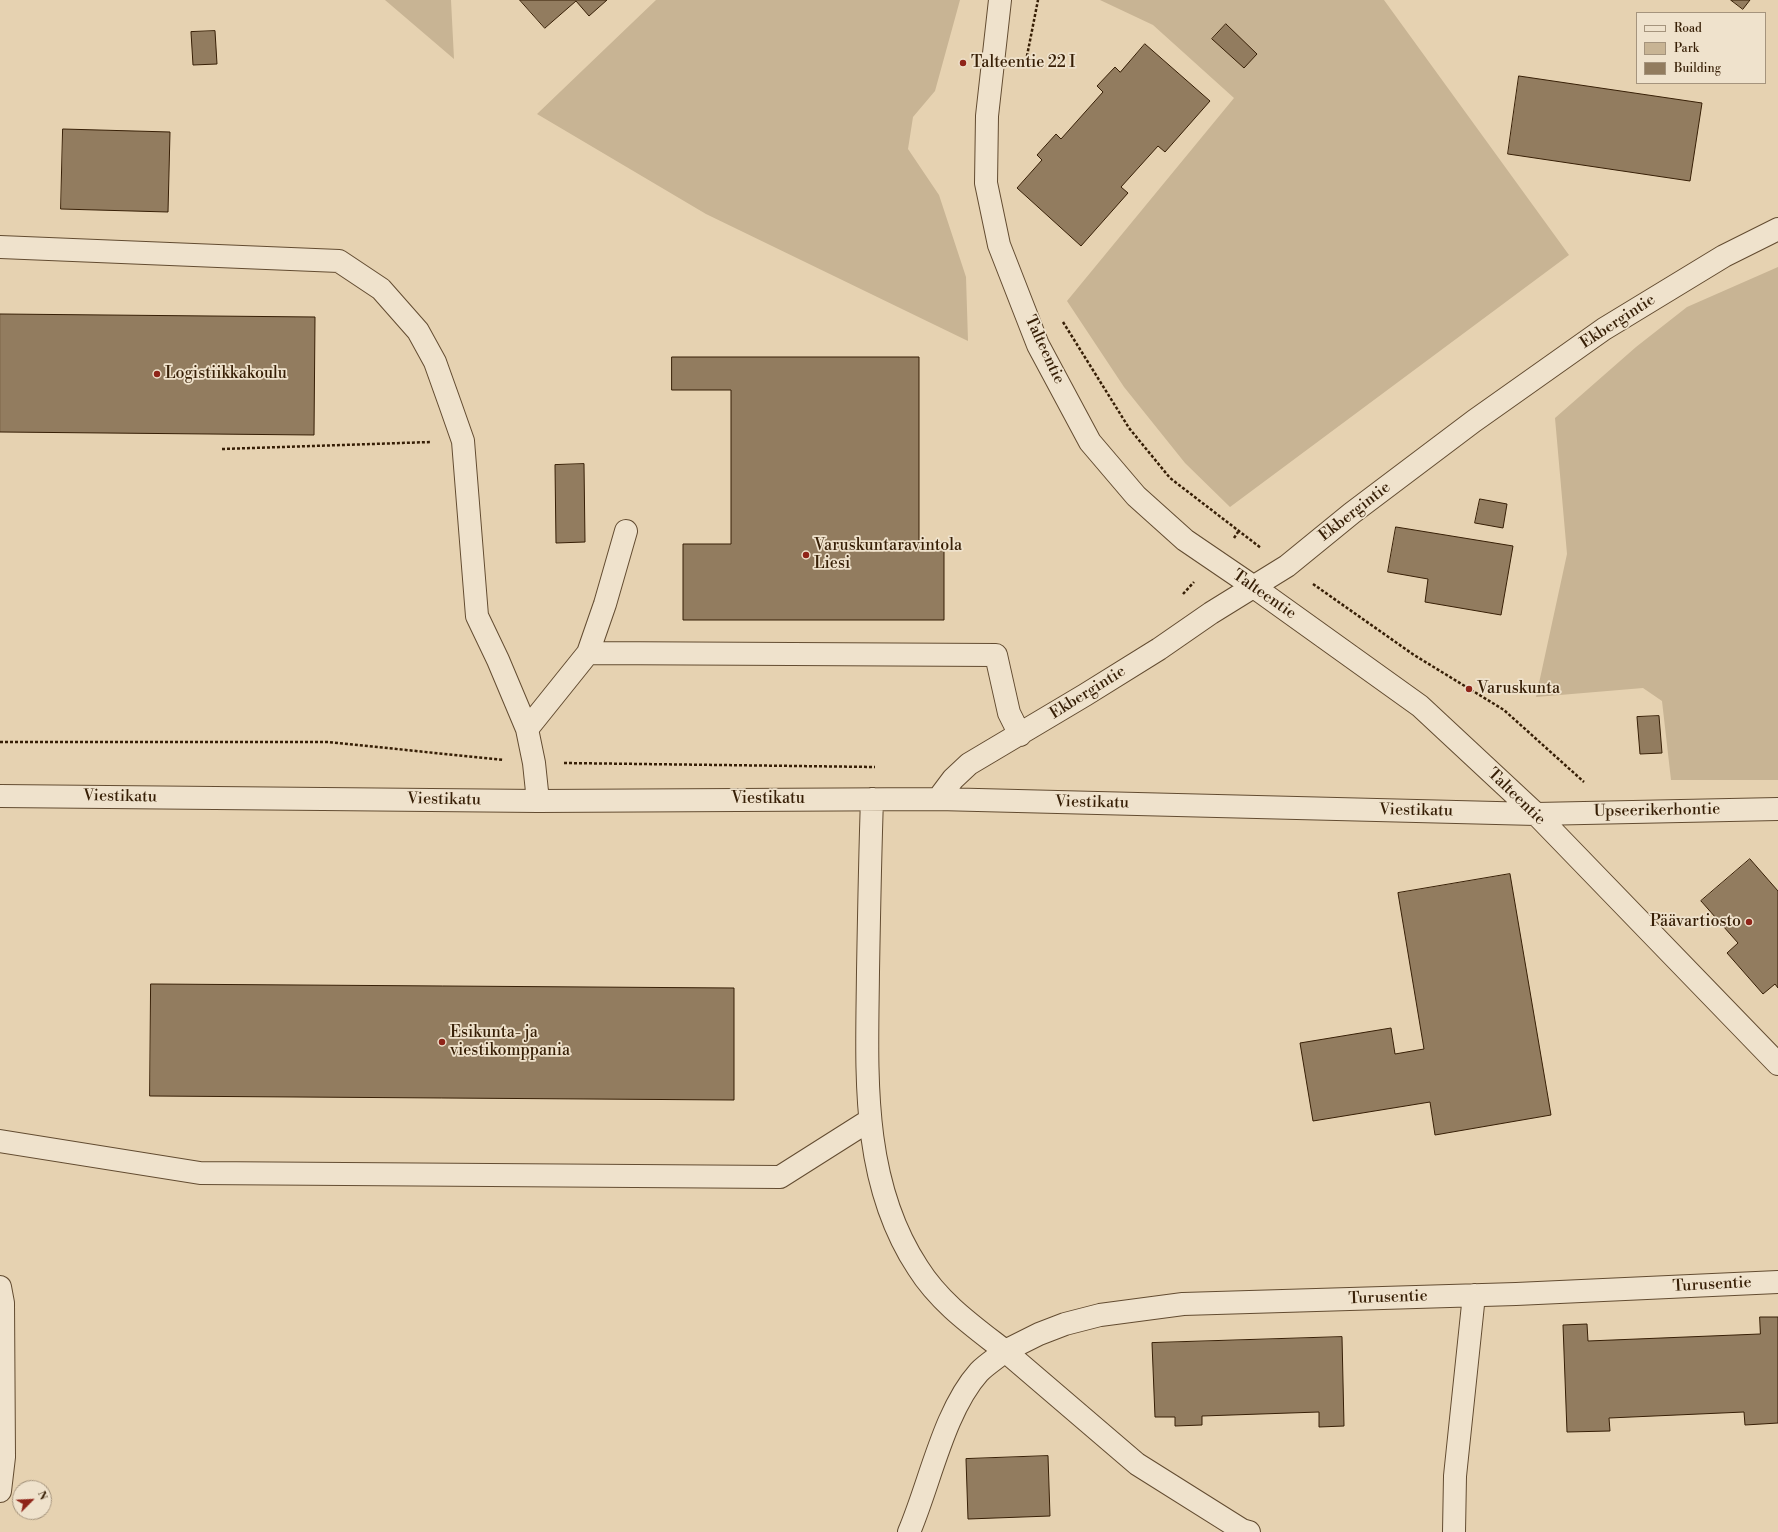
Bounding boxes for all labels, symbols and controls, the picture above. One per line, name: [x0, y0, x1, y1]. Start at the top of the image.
legend: [1636, 12, 1766, 84]
text: Road: [1674, 21, 1702, 36]
text: Park: [1674, 41, 1699, 56]
place label: Talteentie 22 I: [971, 53, 1075, 73]
marker: Talteentie 22 I: [958, 58, 968, 68]
text: Building: [1674, 61, 1721, 76]
street label: Ekbergintie: [1577, 291, 1659, 353]
street label: Talteentie: [1020, 313, 1068, 387]
place label: Logistiikkakoulu: [165, 364, 287, 384]
marker: Logistiikkakoulu: [152, 369, 162, 379]
street label: Ekbergintie: [1315, 478, 1395, 546]
place label: Varuskuntaravintola Liesi: [814, 536, 962, 574]
marker: Varuskuntaravintola Liesi: [801, 550, 811, 560]
street label: Talteentie: [1228, 566, 1300, 624]
street label: Ekbergintie: [1047, 662, 1129, 724]
place label: Varuskunta: [1477, 679, 1560, 699]
marker: Varuskunta: [1464, 684, 1474, 694]
street label: Talteentie: [1483, 765, 1549, 829]
street label: Viestikatu: [83, 787, 157, 807]
street label: Viestikatu: [731, 789, 805, 809]
street label: Viestikatu: [407, 790, 481, 810]
street label: Viestikatu: [1055, 793, 1129, 813]
street label: Upseerikerhontie: [1594, 800, 1720, 822]
street label: Viestikatu: [1379, 801, 1453, 821]
place label: Päävartiosto: [1650, 912, 1741, 932]
marker: Päävartiosto: [1744, 917, 1754, 927]
place label: Esikunta- ja viestikomppania: [450, 1023, 570, 1061]
marker: Esikunta- ja viestikomppania: [437, 1037, 447, 1047]
street label: Turusentie: [1672, 1273, 1752, 1297]
street label: Turusentie: [1348, 1287, 1428, 1309]
north arrow: [12, 1480, 52, 1520]
text: N: [34, 1489, 50, 1502]

